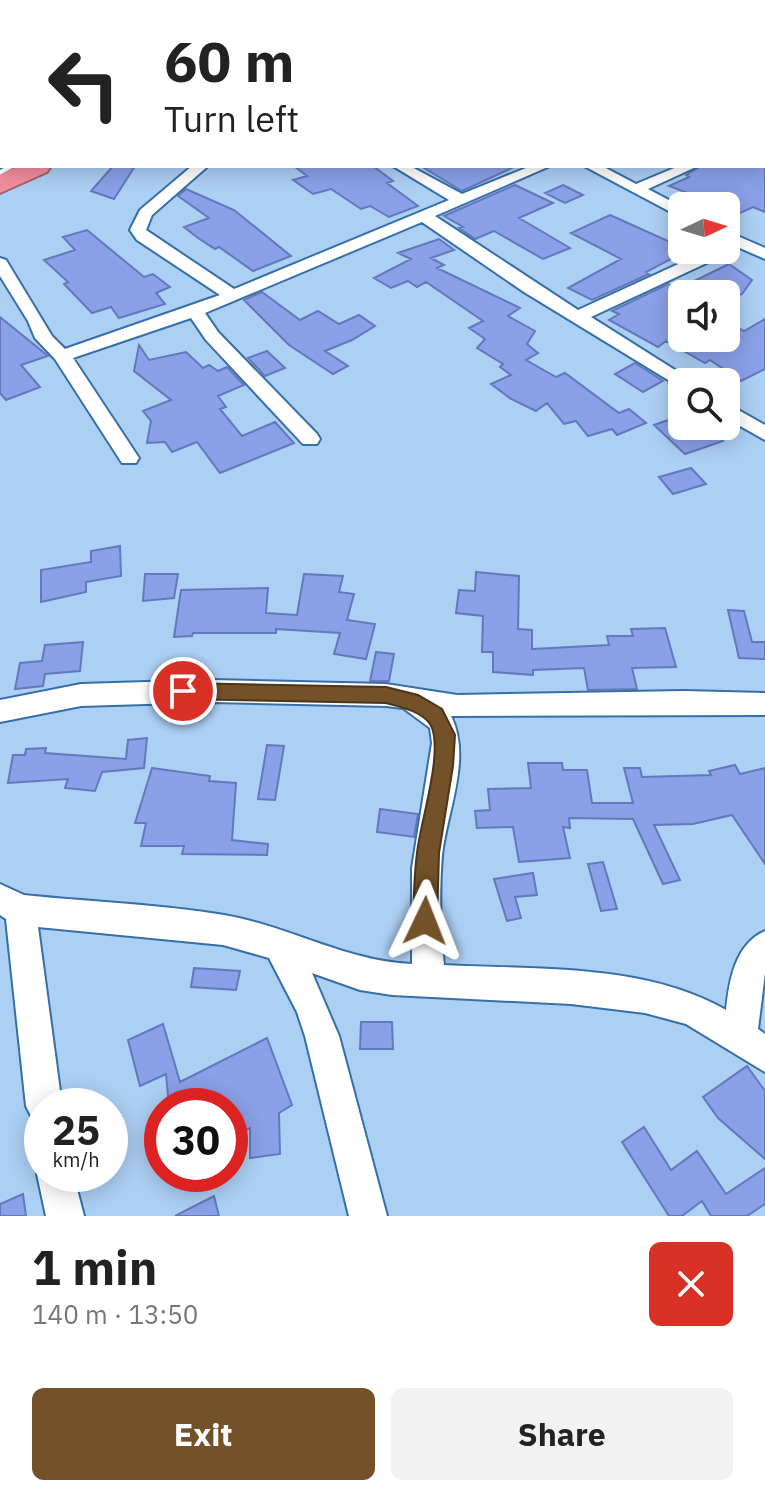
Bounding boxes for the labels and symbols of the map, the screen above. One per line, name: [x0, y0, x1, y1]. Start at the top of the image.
north arrow: [668, 192, 740, 264]
pin: [149, 657, 217, 725]
position arrow: [383, 879, 467, 963]
speed limit sign: 30: [144, 1088, 248, 1192]

